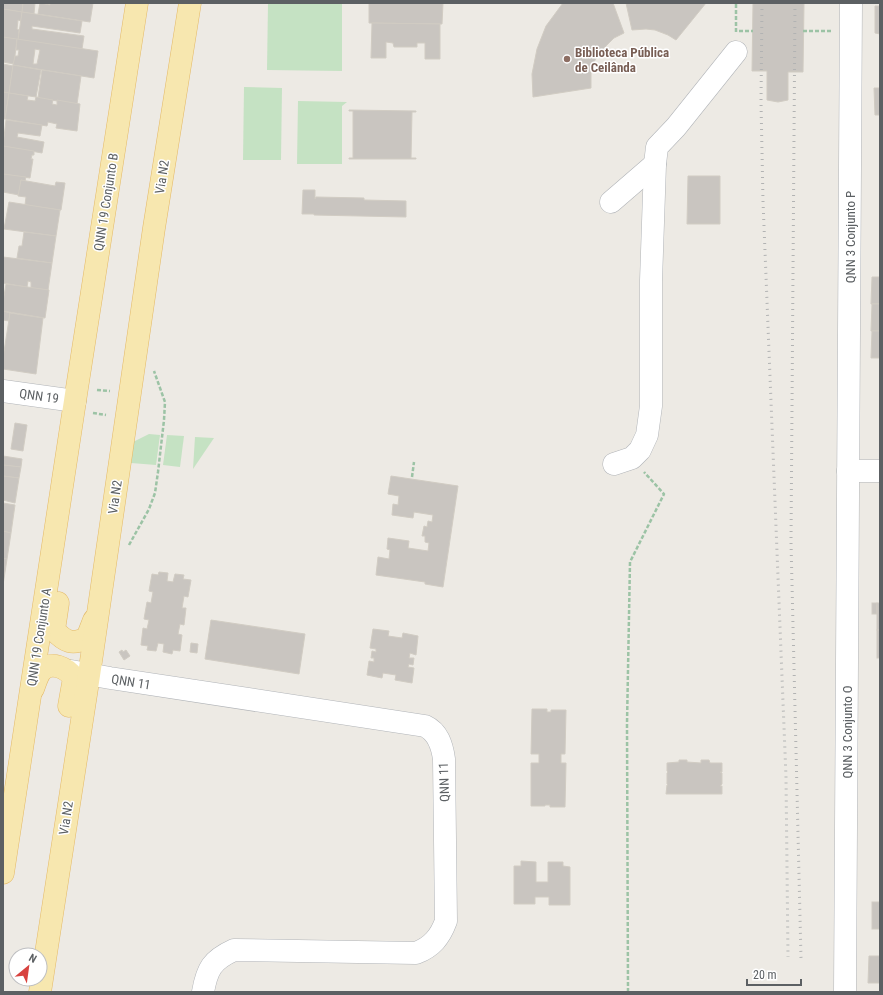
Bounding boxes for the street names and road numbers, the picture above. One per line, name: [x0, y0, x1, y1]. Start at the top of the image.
street label: QNN 19 Conjunto B: [91, 152, 121, 252]
street label: Via N2: [152, 159, 172, 195]
street label: QNN 3 Conjunto P: [843, 191, 858, 283]
street label: QNN 19: [18, 386, 60, 406]
street label: Via N2: [105, 479, 125, 515]
street label: QNN 19 Conjunto A: [24, 586, 54, 687]
street label: QNN 11: [110, 671, 152, 693]
street label: QNN 3 Conjunto O: [840, 685, 855, 779]
street label: QNN 11: [436, 762, 452, 802]
street label: Via N2: [56, 800, 76, 836]

